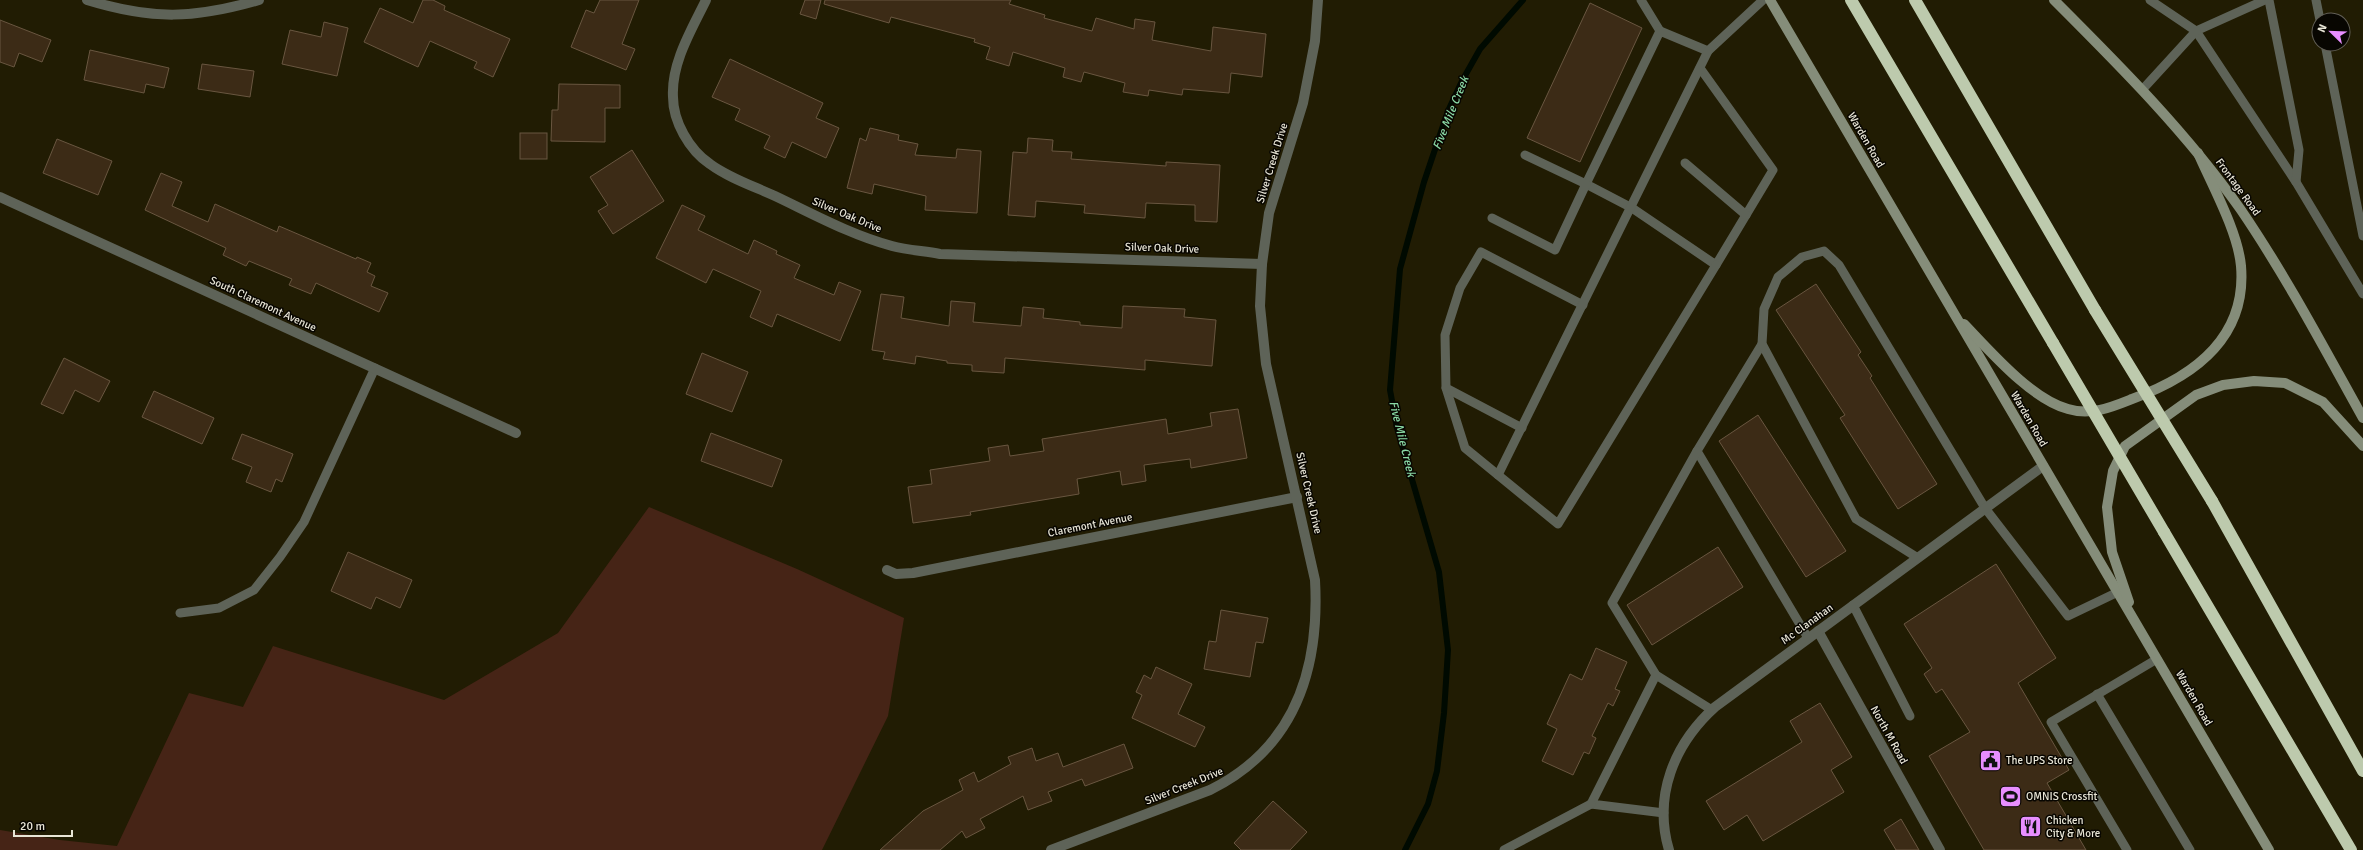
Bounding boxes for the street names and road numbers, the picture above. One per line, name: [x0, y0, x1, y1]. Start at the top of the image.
street label: Warden Road: [1845, 110, 1887, 170]
street label: Silver Creek Drive: [1254, 121, 1290, 205]
street label: Frontage Road: [2213, 156, 2263, 218]
street label: Silver Oak Drive: [810, 195, 884, 235]
street label: Silver Oak Drive: [1125, 240, 1199, 256]
street label: South Claremont Avenue: [208, 274, 318, 334]
street label: Warden Road: [2008, 389, 2050, 449]
street label: Silver Creek Drive: [1293, 451, 1325, 535]
street label: Claremont Avenue: [1047, 510, 1133, 540]
street label: Mc Clanahan: [1778, 601, 1836, 647]
street label: Warden Road: [2173, 668, 2215, 728]
street label: North M Road: [1868, 704, 1910, 767]
street label: Silver Creek Drive: [1143, 764, 1225, 808]

